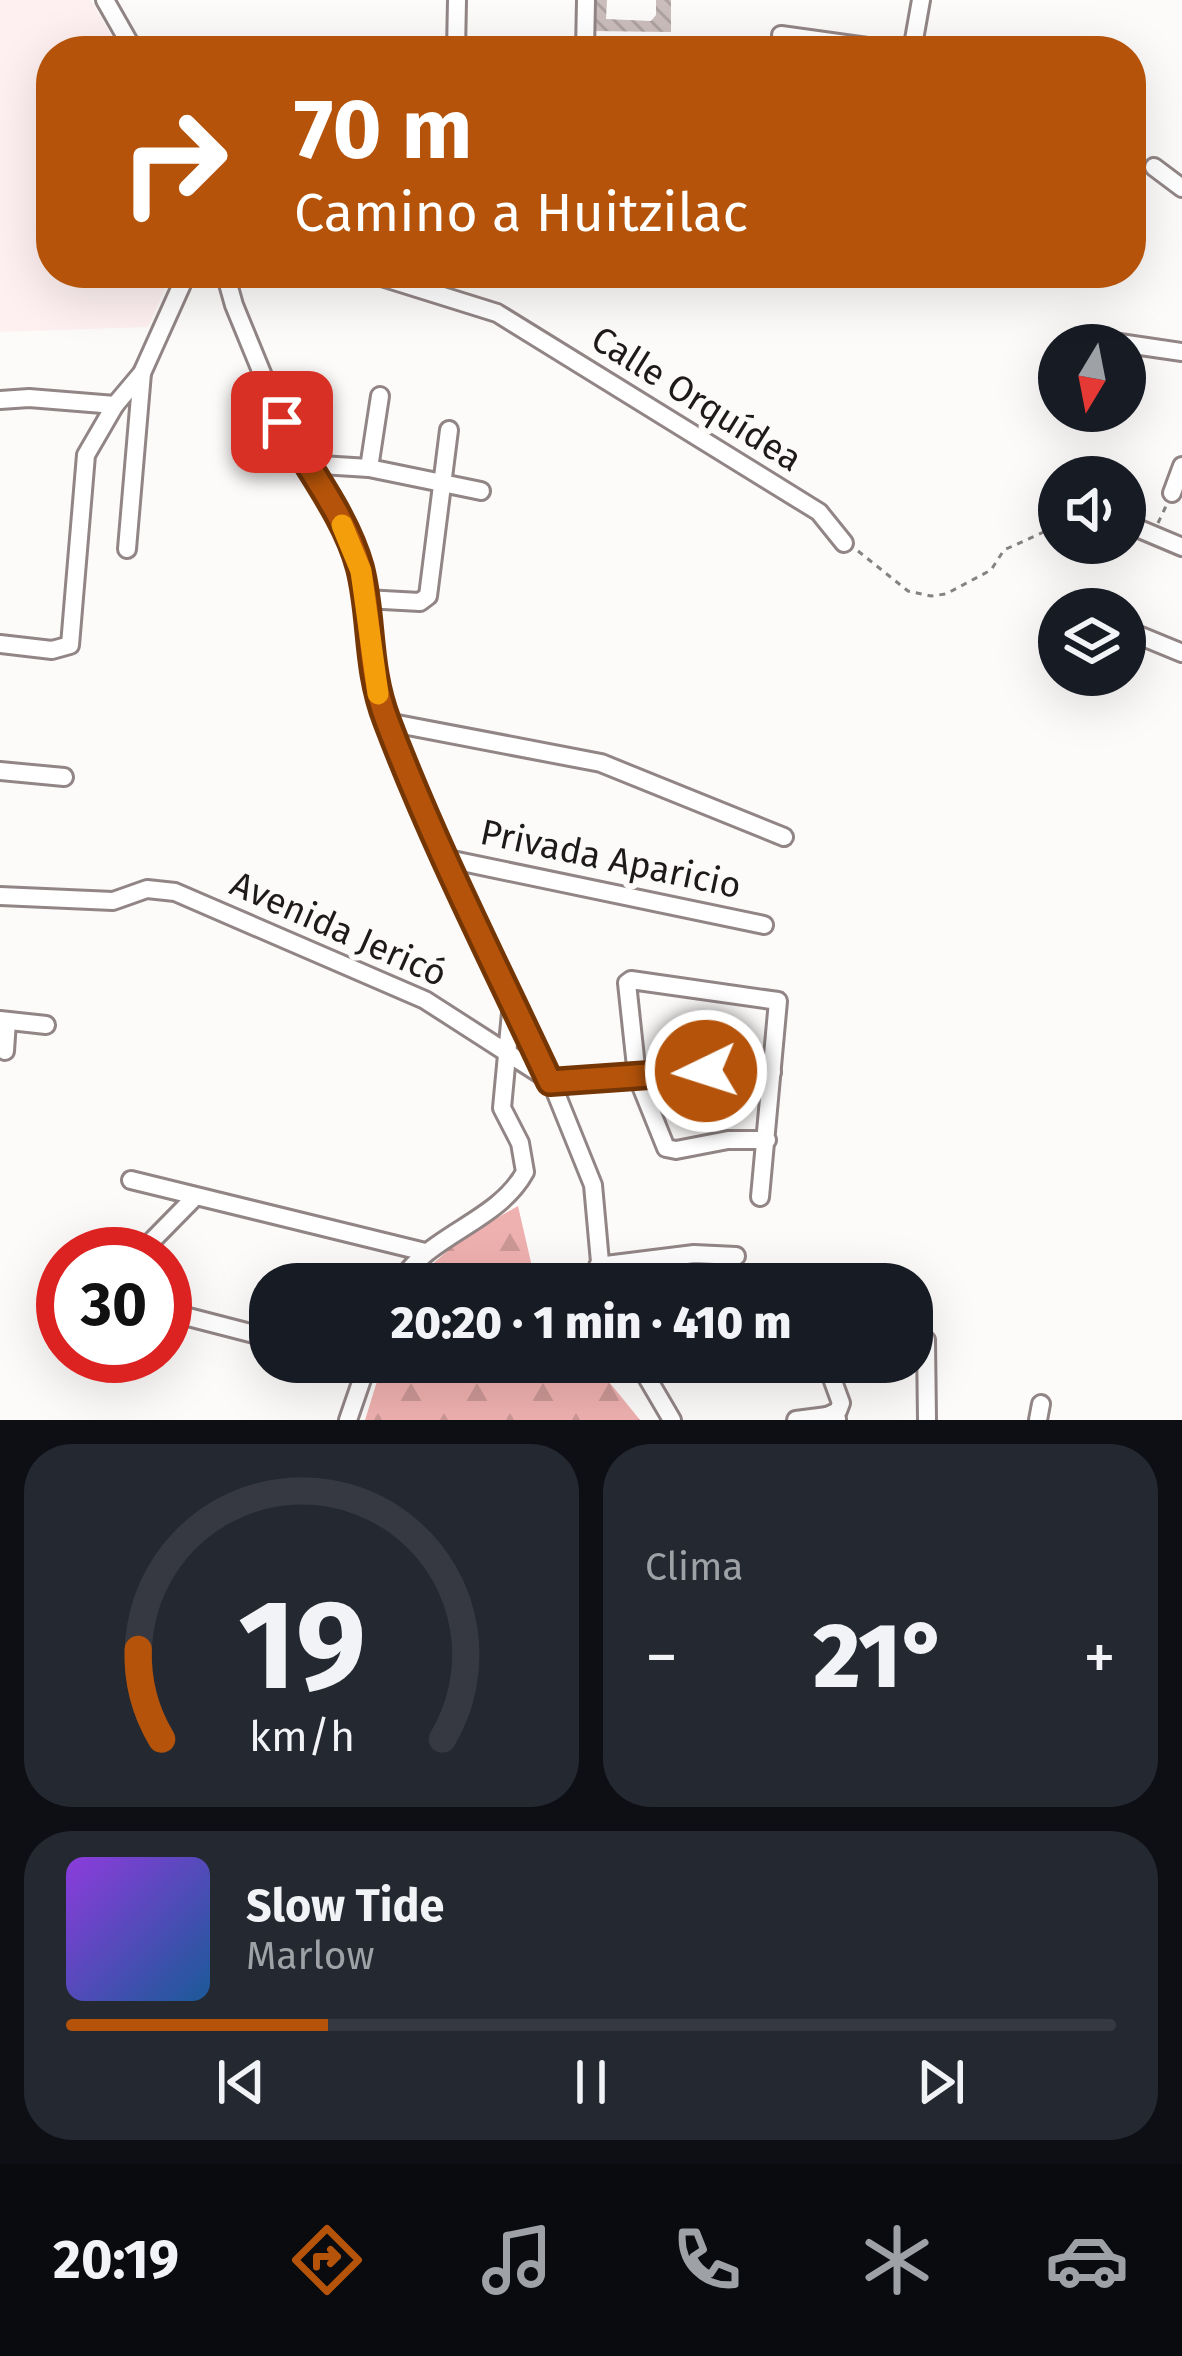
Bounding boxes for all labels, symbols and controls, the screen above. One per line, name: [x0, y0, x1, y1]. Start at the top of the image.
text: 70 m: [294, 79, 472, 180]
icon: right: [96, 84, 252, 240]
text: Camino a Huitzilac: [294, 181, 748, 245]
street label: Calle Orquídea: [583, 317, 810, 481]
north arrow: [1038, 324, 1146, 432]
map controls: [1038, 324, 1146, 696]
pin: [231, 371, 333, 473]
icon: arrive: [249, 389, 315, 455]
button: sound: [1038, 456, 1146, 564]
button: layers: [1038, 588, 1146, 696]
street label: Privada Aparicio: [476, 810, 745, 908]
street label: Avenida Jericó: [224, 862, 453, 996]
position arrow: [643, 1008, 769, 1134]
speed limit sign: 30: [36, 1227, 192, 1383]
text: 20:20 · 1 min · 410 m: [391, 1296, 791, 1350]
text: Clima: [645, 1544, 744, 1590]
text: 19: [238, 1571, 365, 1721]
text: 21°: [813, 1603, 948, 1711]
text: −: [645, 1618, 678, 1697]
text: +: [1083, 1618, 1116, 1697]
text: km/h: [248, 1710, 355, 1761]
text: Slow Tide: [246, 1879, 444, 1933]
text: Marlow: [246, 1933, 375, 1979]
icon: previous: [208, 2049, 274, 2115]
icon: pause: [558, 2049, 624, 2115]
icon: next: [908, 2049, 974, 2115]
icon: directions: [285, 2218, 369, 2302]
icon: music: [475, 2218, 559, 2302]
icon: phone: [665, 2218, 749, 2302]
icon: climate: [855, 2218, 939, 2302]
icon: car: [1045, 2218, 1129, 2302]
text: 20:19: [53, 2228, 179, 2292]

